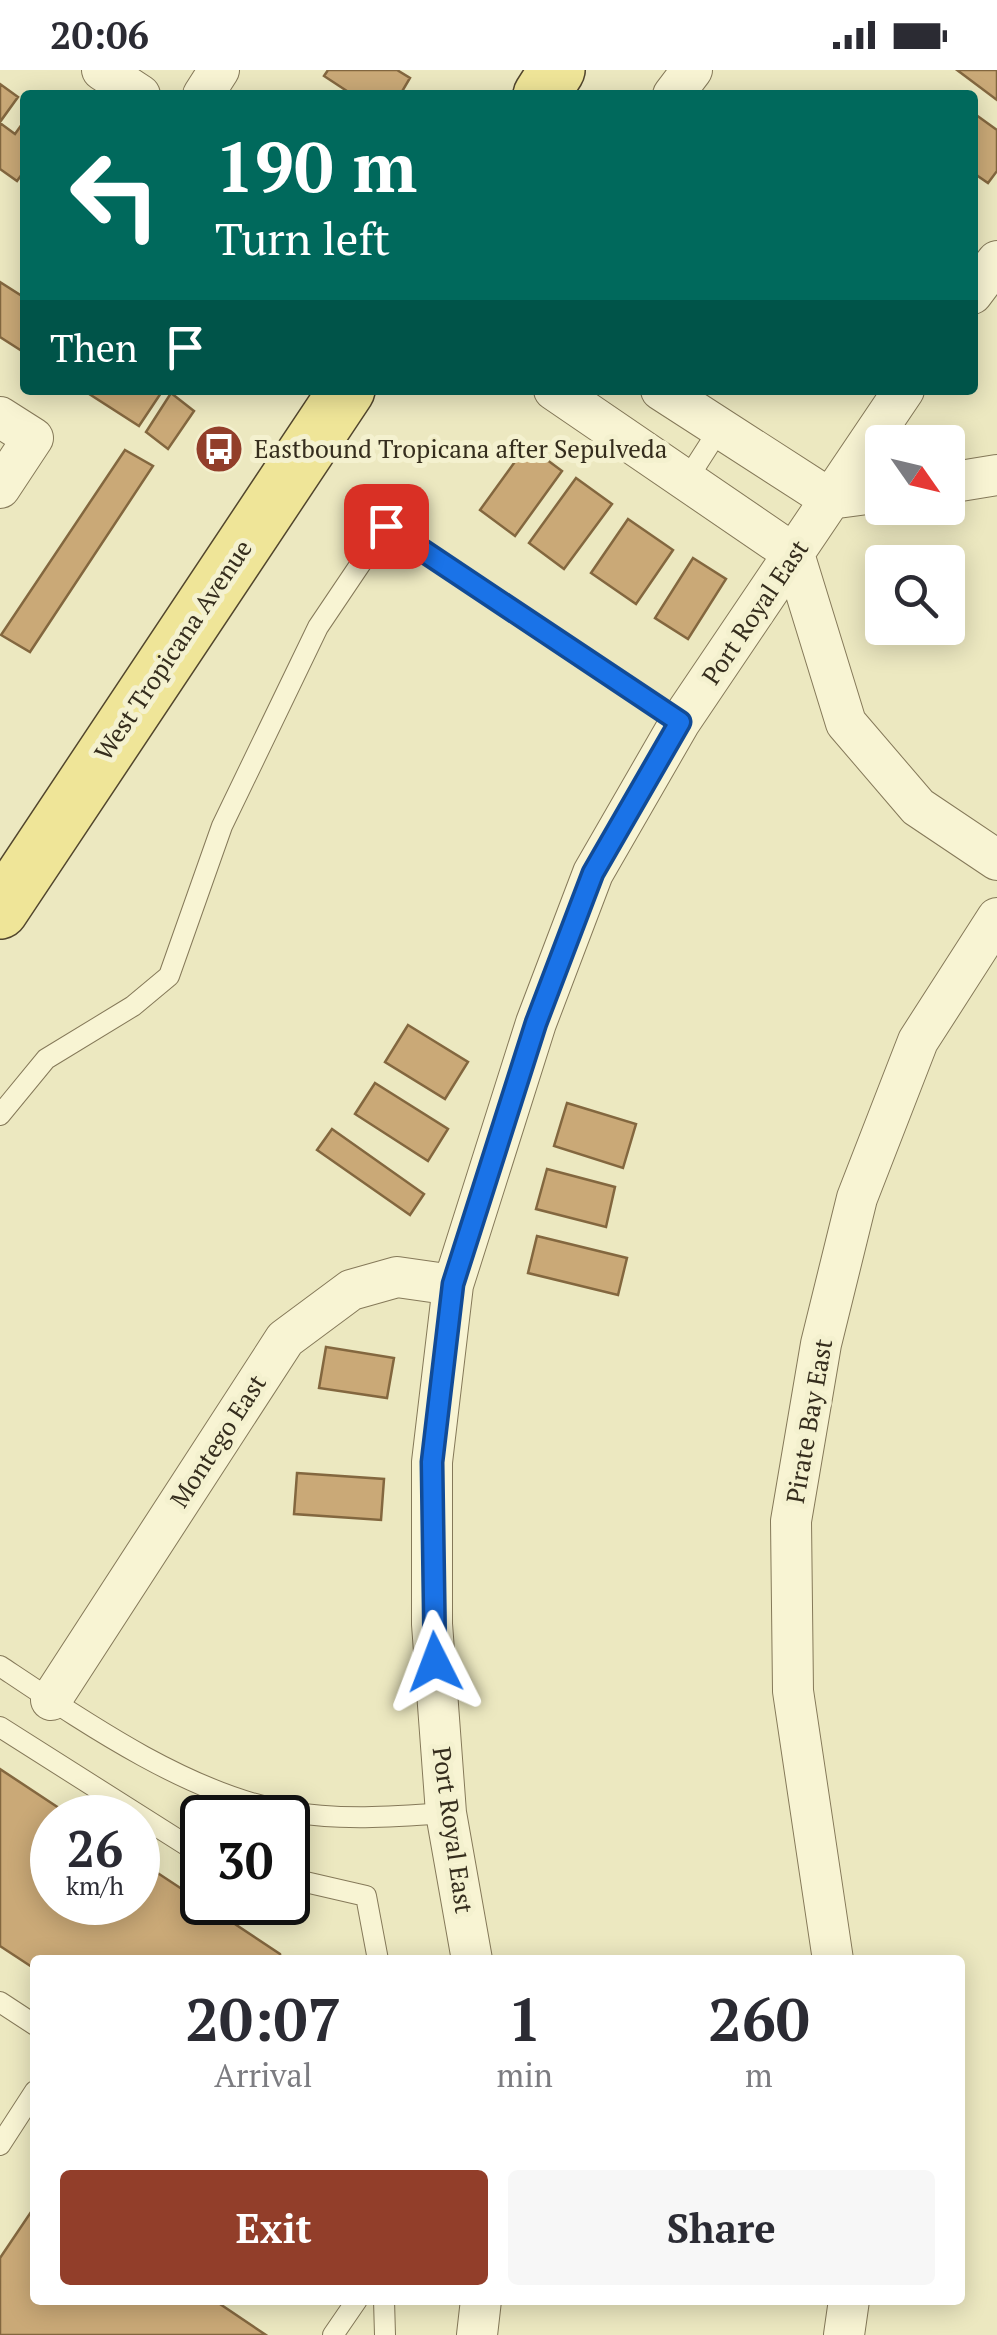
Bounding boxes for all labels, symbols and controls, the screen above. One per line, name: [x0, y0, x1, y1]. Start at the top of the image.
text: 20:06: [50, 10, 149, 60]
text: 190 m: [215, 119, 417, 212]
icon: left: [50, 130, 180, 260]
text: Turn left: [215, 208, 390, 268]
icon: arrive: [158, 320, 213, 375]
text: Then: [50, 323, 138, 373]
bus stop icon: Eastbound Tropicana after Sepulveda: [193, 423, 245, 475]
north arrow: [865, 425, 965, 525]
map controls: [865, 425, 965, 645]
place label: Eastbound Tropicana after Sepulveda: [254, 432, 668, 465]
pin: [344, 484, 429, 569]
icon: arrive: [359, 499, 414, 554]
street label: West Tropicana Avenue: [86, 533, 259, 767]
street label: Port Royal East: [694, 533, 815, 691]
button: search: [865, 545, 965, 645]
street label: Pirate Bay East: [778, 1336, 839, 1506]
street label: Montego East: [162, 1368, 273, 1514]
position arrow: [383, 1610, 487, 1714]
street label: Port Royal East: [425, 1745, 482, 1915]
speed limit sign: 30: [180, 1795, 310, 1925]
text: 26: [67, 1815, 123, 1881]
text: km/h: [66, 1869, 124, 1902]
text: 20:07: [185, 1979, 341, 2058]
text: 1: [508, 1979, 542, 2058]
text: 260: [708, 1979, 810, 2058]
text: Arrival: [214, 2054, 312, 2096]
text: min: [497, 2054, 553, 2096]
text: m: [745, 2054, 773, 2096]
button: Exit: [60, 2170, 488, 2285]
button: Share: [508, 2170, 935, 2285]

